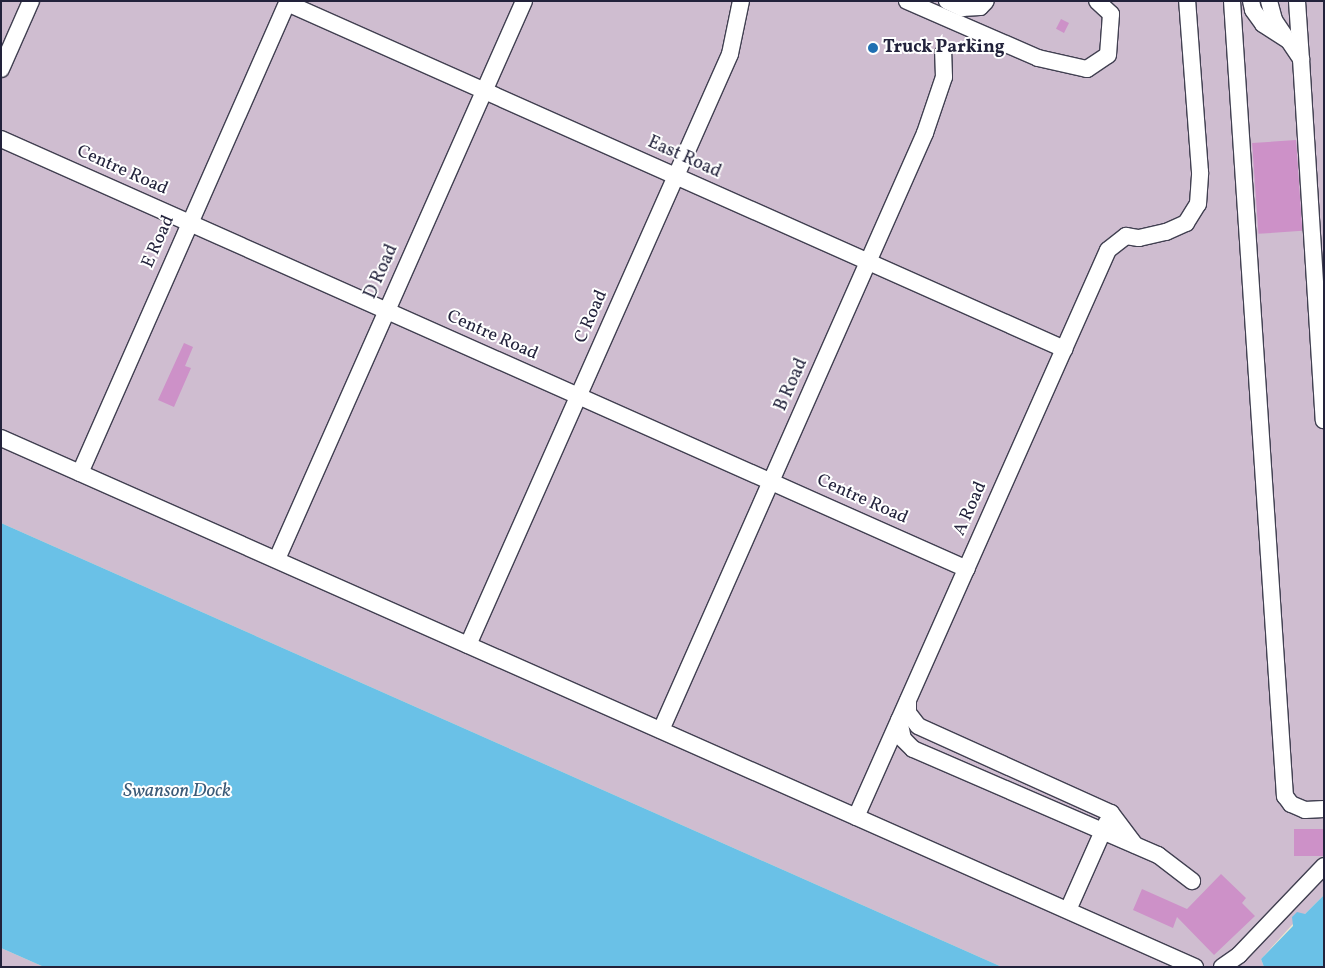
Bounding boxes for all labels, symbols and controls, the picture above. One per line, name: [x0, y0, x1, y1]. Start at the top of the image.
place label: Truck Parking: [883, 37, 1005, 59]
marker: Truck Parking: [867, 42, 879, 54]
street label: East Road: [644, 132, 724, 184]
street label: Centre Road: [73, 141, 171, 201]
street label: E Road: [138, 212, 180, 272]
street label: D Road: [360, 241, 404, 303]
street label: C Road: [571, 287, 613, 347]
street label: Centre Road: [443, 306, 541, 366]
street label: B Road: [771, 355, 813, 415]
street label: Centre Road: [813, 470, 911, 530]
street label: A Road: [950, 479, 992, 539]
water label: Swanson Dock: [123, 781, 231, 803]

